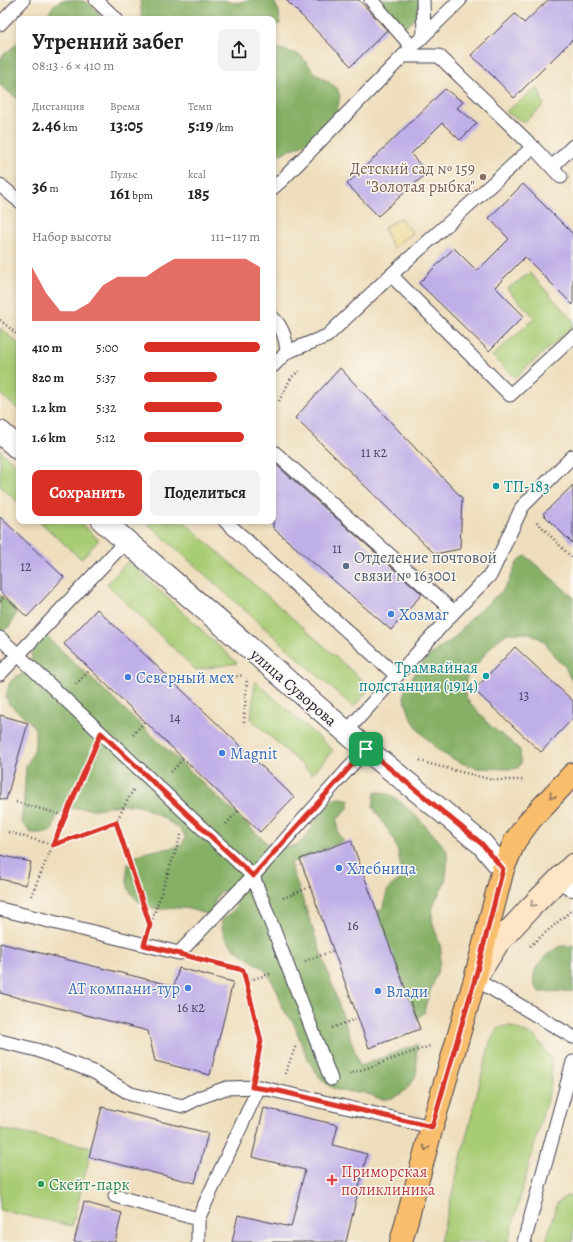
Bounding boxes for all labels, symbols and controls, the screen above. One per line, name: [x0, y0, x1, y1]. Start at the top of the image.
text: Утренний забег: [32, 27, 183, 57]
button: share: [218, 29, 260, 71]
text: 08:13 · 6 × 410 m: [32, 57, 114, 74]
text: Дистанция: [32, 99, 84, 114]
text: Время: [110, 99, 140, 114]
text: Темп: [188, 99, 212, 114]
text: 2.46: [32, 114, 61, 137]
text: 13:05: [110, 114, 143, 137]
text: 5:19: [188, 114, 213, 137]
text: km: [61, 120, 78, 135]
text: /km: [213, 120, 234, 135]
place label: Детский сад № 159 "Золотая рыбка": [350, 158, 475, 198]
text: Пульс: [110, 167, 138, 182]
text: kcal: [188, 167, 206, 182]
marker: Детский сад № 159 "Золотая рыбка": [478, 172, 488, 182]
text: 36: [32, 175, 47, 198]
text: m: [47, 181, 59, 196]
text: 161: [110, 182, 130, 205]
text: 185: [188, 182, 210, 205]
text: bpm: [130, 188, 153, 203]
text: Набор высоты: [32, 228, 112, 245]
text: 111–117 m: [211, 228, 260, 245]
text: 410 m: [32, 339, 62, 356]
text: 5:00: [96, 339, 119, 356]
text: 820 m: [32, 369, 64, 386]
text: 5:37: [96, 369, 116, 386]
text: 1.2 km: [32, 399, 66, 416]
text: 5:32: [96, 399, 116, 416]
text: 1.6 km: [32, 429, 66, 446]
text: 5:12: [96, 429, 115, 446]
house number: 11 к2: [361, 443, 387, 462]
button: Сохранить: [32, 470, 142, 516]
button: Поделиться: [150, 470, 260, 516]
place label: ТП-183: [504, 476, 550, 498]
marker: ТП-183: [491, 481, 501, 491]
house number: 11: [332, 539, 342, 558]
place label: Отделение почтовой связи № 163001: [354, 547, 497, 587]
house number: 12: [20, 557, 32, 576]
marker: Отделение почтовой связи № 163001: [341, 561, 351, 571]
place label: Хозмаг: [399, 604, 449, 626]
marker: Хозмаг: [386, 609, 396, 619]
street label: улица Суворова: [245, 643, 342, 732]
place label: Трамвайная подстанция (1914): [359, 657, 478, 697]
place label: Северный мех: [136, 667, 235, 689]
marker: Трамвайная подстанция (1914): [481, 671, 491, 681]
marker: Северный мех: [123, 672, 133, 682]
house number: 13: [519, 686, 529, 705]
house number: 14: [169, 708, 181, 727]
pin: [349, 732, 383, 766]
icon: arrive: [355, 738, 377, 760]
place label: Magnit: [230, 743, 277, 765]
marker: Magnit: [217, 748, 227, 758]
one-way arrow: [549, 792, 556, 799]
place label: Хлебница: [347, 858, 417, 880]
marker: Хлебница: [334, 863, 344, 873]
one-way arrow: [530, 900, 538, 907]
house number: 16: [347, 916, 359, 935]
place label: АТ компани-тур: [67, 978, 180, 1000]
place label: Влади: [386, 981, 428, 1003]
marker: АТ компани-тур: [183, 983, 193, 993]
marker: Влади: [373, 986, 383, 996]
house number: 16 к2: [177, 998, 205, 1017]
one-way arrow: [422, 1145, 431, 1152]
place label: Приморская поликлиника: [341, 1161, 436, 1201]
place label: Скейт-парк: [49, 1174, 130, 1196]
marker: Приморская поликлиника: [326, 1174, 338, 1186]
marker: Скейт-парк: [36, 1179, 46, 1189]

